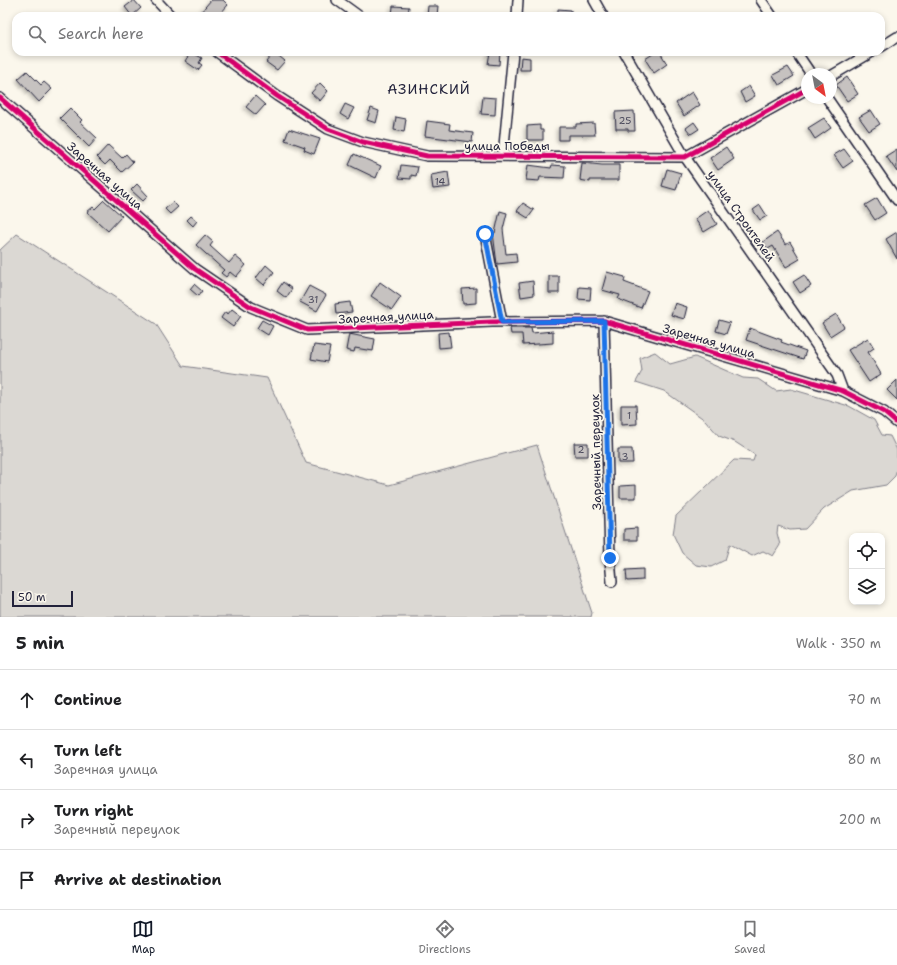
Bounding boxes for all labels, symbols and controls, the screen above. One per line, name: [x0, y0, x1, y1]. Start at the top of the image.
search box: [12, 12, 885, 56]
icon: search: [26, 23, 48, 45]
text: Search here: [58, 24, 144, 44]
north arrow: [801, 68, 837, 104]
district label: АЗИНСКИЙ: [387, 80, 471, 98]
house number: 25: [619, 114, 631, 127]
street label: улица Победы: [464, 138, 550, 154]
street label: Заречная улица: [64, 139, 147, 214]
street label: улица Строителей: [703, 167, 779, 265]
house number: 14: [435, 175, 445, 188]
route start: [476, 225, 494, 243]
house number: 31: [308, 293, 318, 306]
street label: Заречная улица: [338, 306, 435, 327]
street label: Заречная улица: [661, 320, 758, 362]
street label: Заречный переулок: [587, 393, 605, 510]
house number: 1: [627, 409, 631, 422]
house number: 2: [578, 443, 585, 456]
house number: 3: [622, 450, 629, 463]
map controls: [849, 533, 885, 605]
button: locate: [849, 533, 885, 569]
route end: [601, 549, 619, 567]
button: layers: [849, 569, 885, 605]
scale bar: [12, 589, 73, 608]
text: 50 m: [18, 590, 46, 605]
text: 5 min: [16, 632, 64, 654]
text: Walk · 350 m: [796, 635, 881, 652]
icon: ahead: [16, 689, 38, 711]
text: Continue: [54, 690, 122, 710]
text: 70 m: [847, 691, 881, 708]
text: Turn left: [54, 741, 122, 761]
icon: left: [16, 749, 38, 771]
text: 80 m: [847, 751, 881, 768]
text: Заречная улица: [54, 761, 158, 778]
text: Turn right: [54, 801, 134, 821]
icon: right: [16, 809, 38, 831]
text: 200 m: [839, 811, 881, 828]
text: Заречный переулок: [54, 821, 180, 838]
icon: arrive: [16, 869, 38, 891]
text: Arrive at destination: [54, 870, 222, 890]
tab: Map: [132, 918, 155, 957]
tab: Directions: [418, 918, 471, 957]
tab: Saved: [734, 918, 765, 957]

